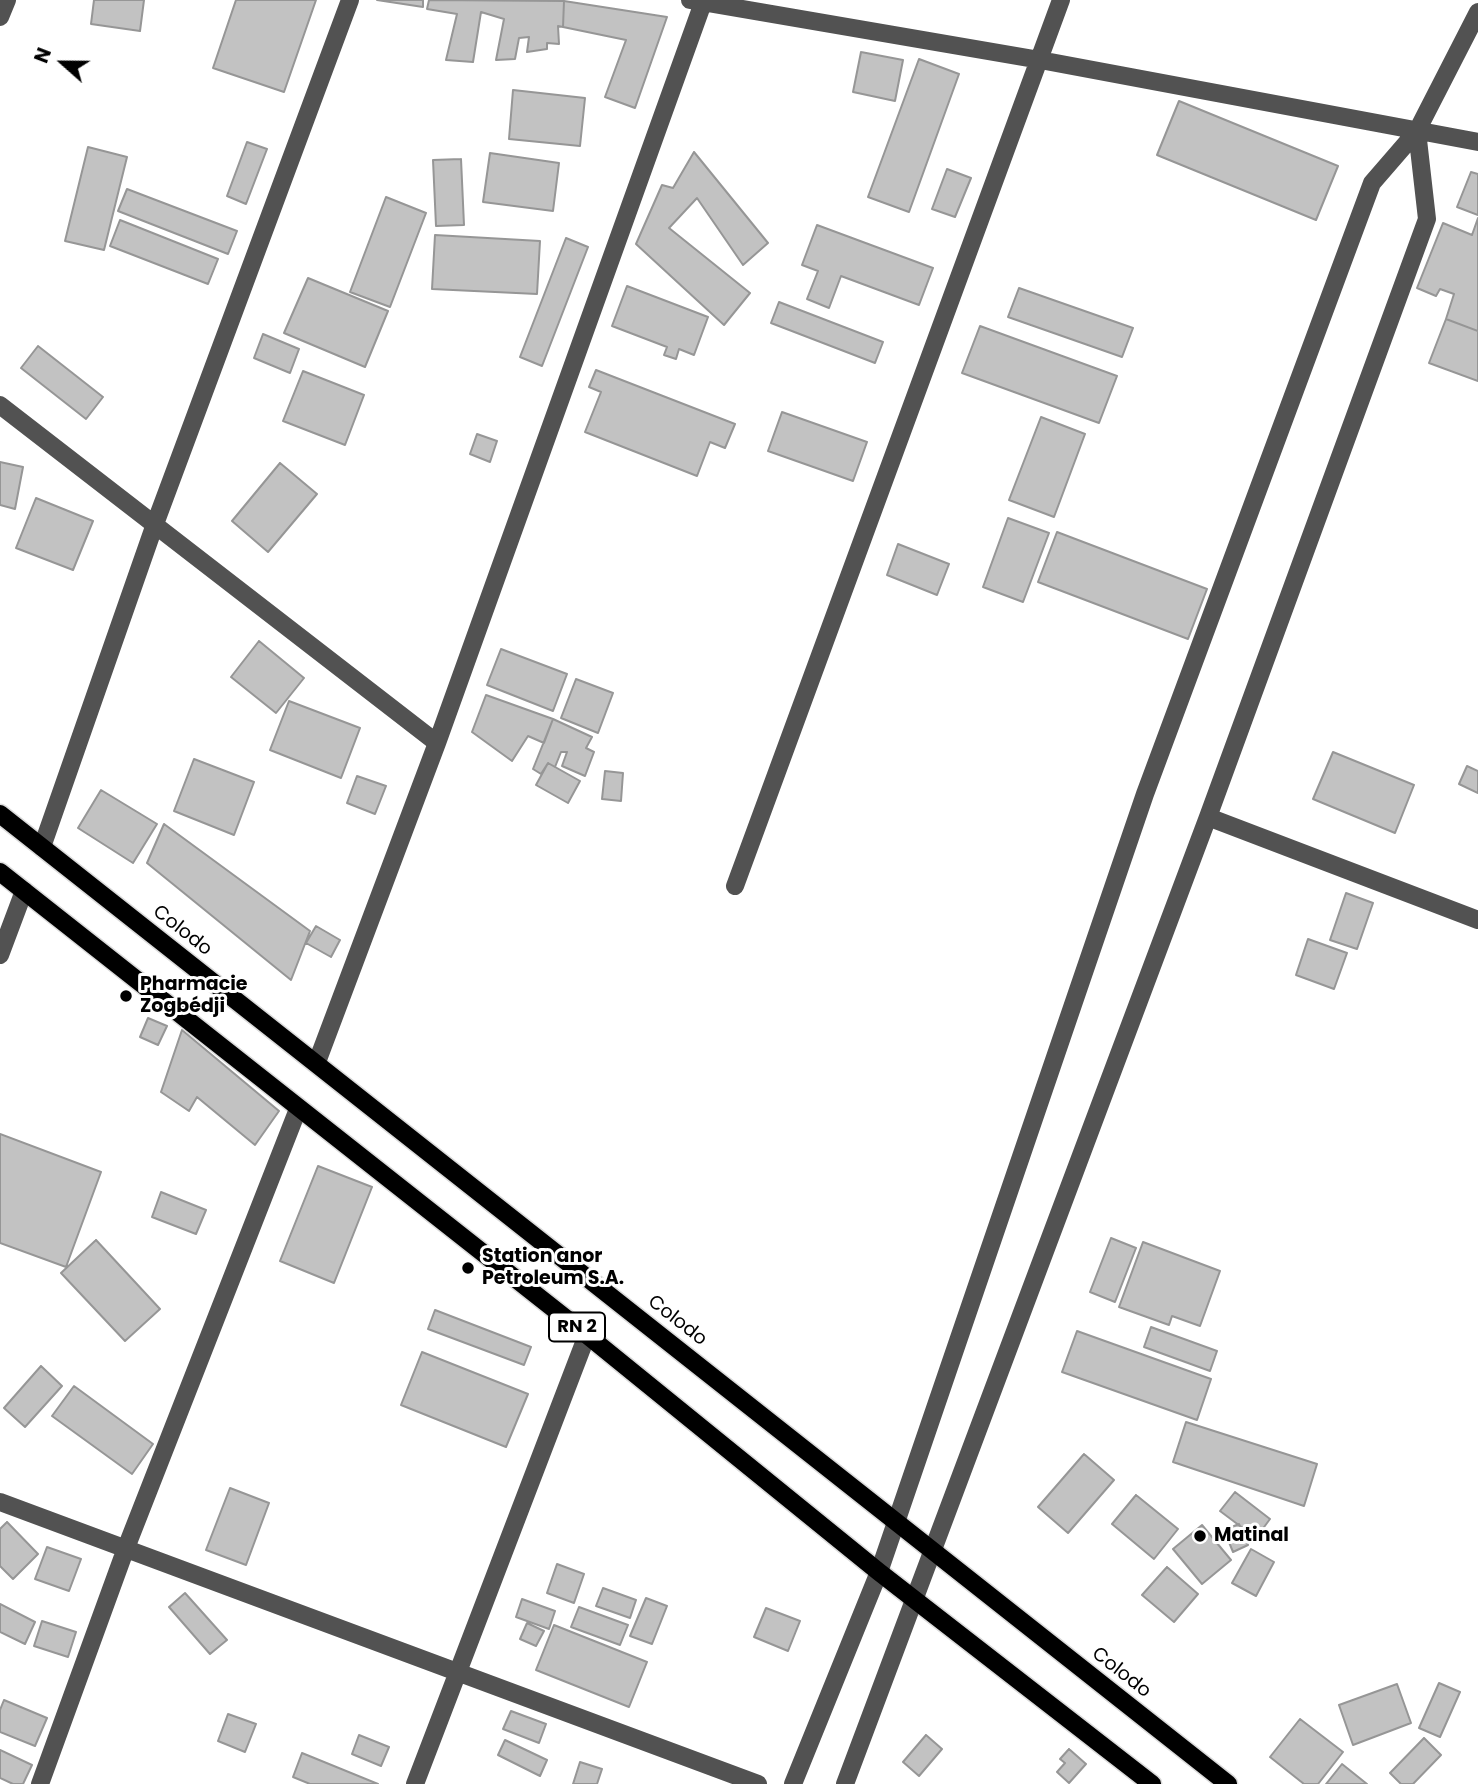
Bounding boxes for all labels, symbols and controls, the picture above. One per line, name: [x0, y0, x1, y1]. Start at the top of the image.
north arrow: [28, 28, 98, 98]
text: N: [28, 44, 58, 67]
street label: Colodo: [148, 901, 216, 961]
place label: Pharmacie Zogbédji: [140, 974, 248, 1018]
marker: Pharmacie Zogbédji: [118, 988, 134, 1004]
place label: Station anor Petroleum S.A.: [482, 1246, 624, 1290]
marker: Station anor Petroleum S.A.: [460, 1260, 476, 1276]
street label: Colodo: [643, 1291, 711, 1351]
road number: RN 2: [549, 1312, 605, 1342]
place label: Matinal: [1214, 1525, 1289, 1547]
marker: Matinal: [1192, 1528, 1208, 1544]
street label: Colodo: [1087, 1643, 1155, 1703]

